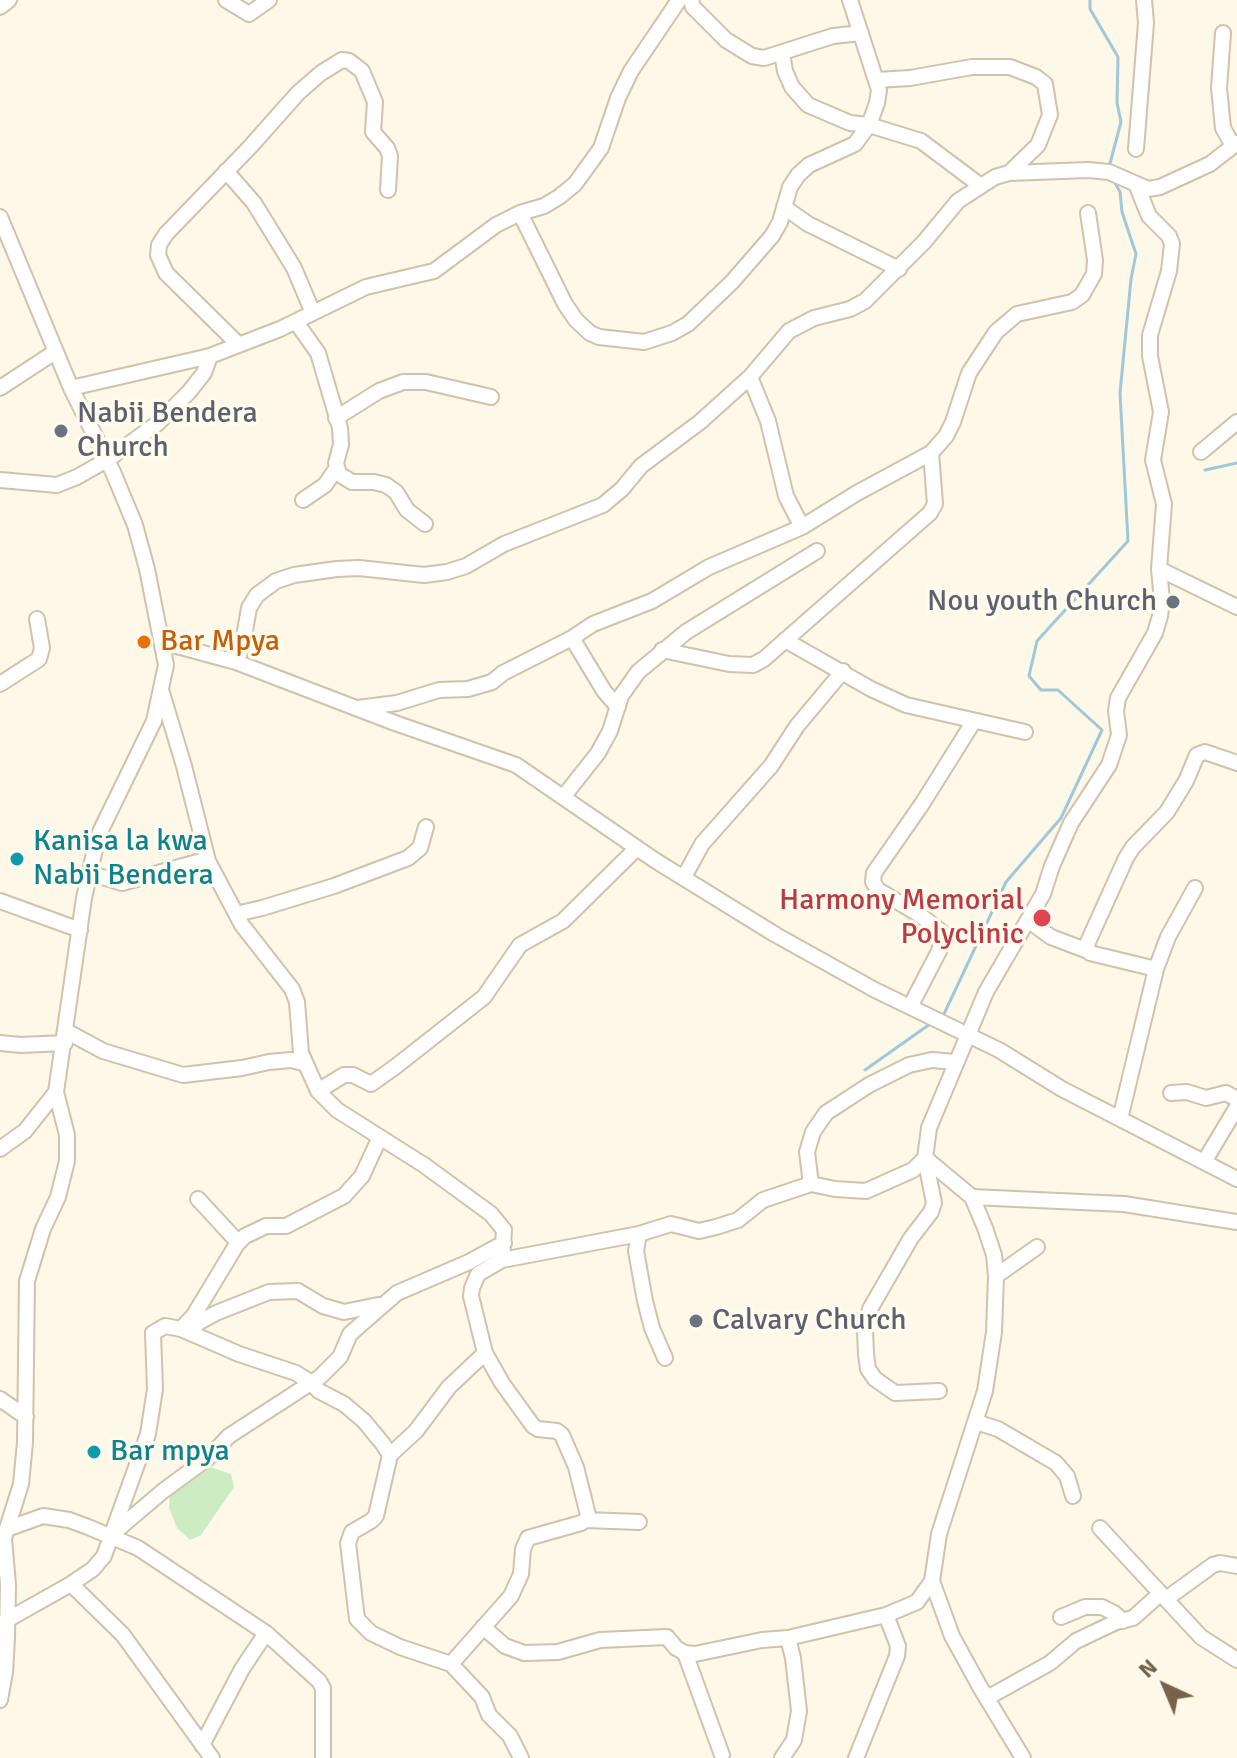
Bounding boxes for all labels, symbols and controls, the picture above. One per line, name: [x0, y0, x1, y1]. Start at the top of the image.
place label: Nabii Bendera Church: [77, 396, 258, 466]
marker: Nabii Bendera Church: [52, 422, 70, 440]
place label: Nou youth Church: [927, 584, 1157, 620]
marker: Nou youth Church: [1164, 593, 1182, 611]
place label: Bar Mpya: [160, 624, 280, 660]
marker: Bar Mpya: [135, 633, 153, 651]
place label: Kanisa la kwa Nabii Bendera: [33, 824, 214, 894]
marker: Kanisa la kwa Nabii Bendera: [8, 850, 26, 868]
place label: Harmony Memorial Polyclinic: [779, 883, 1024, 954]
marker: Harmony Memorial Polyclinic: [1031, 907, 1053, 929]
place label: Calvary Church: [712, 1303, 907, 1339]
marker: Calvary Church: [687, 1312, 705, 1330]
place label: Bar mpya: [110, 1434, 230, 1470]
marker: Bar mpya: [85, 1443, 103, 1461]
north arrow: [1125, 1646, 1205, 1726]
text: N: [1133, 1653, 1163, 1683]

